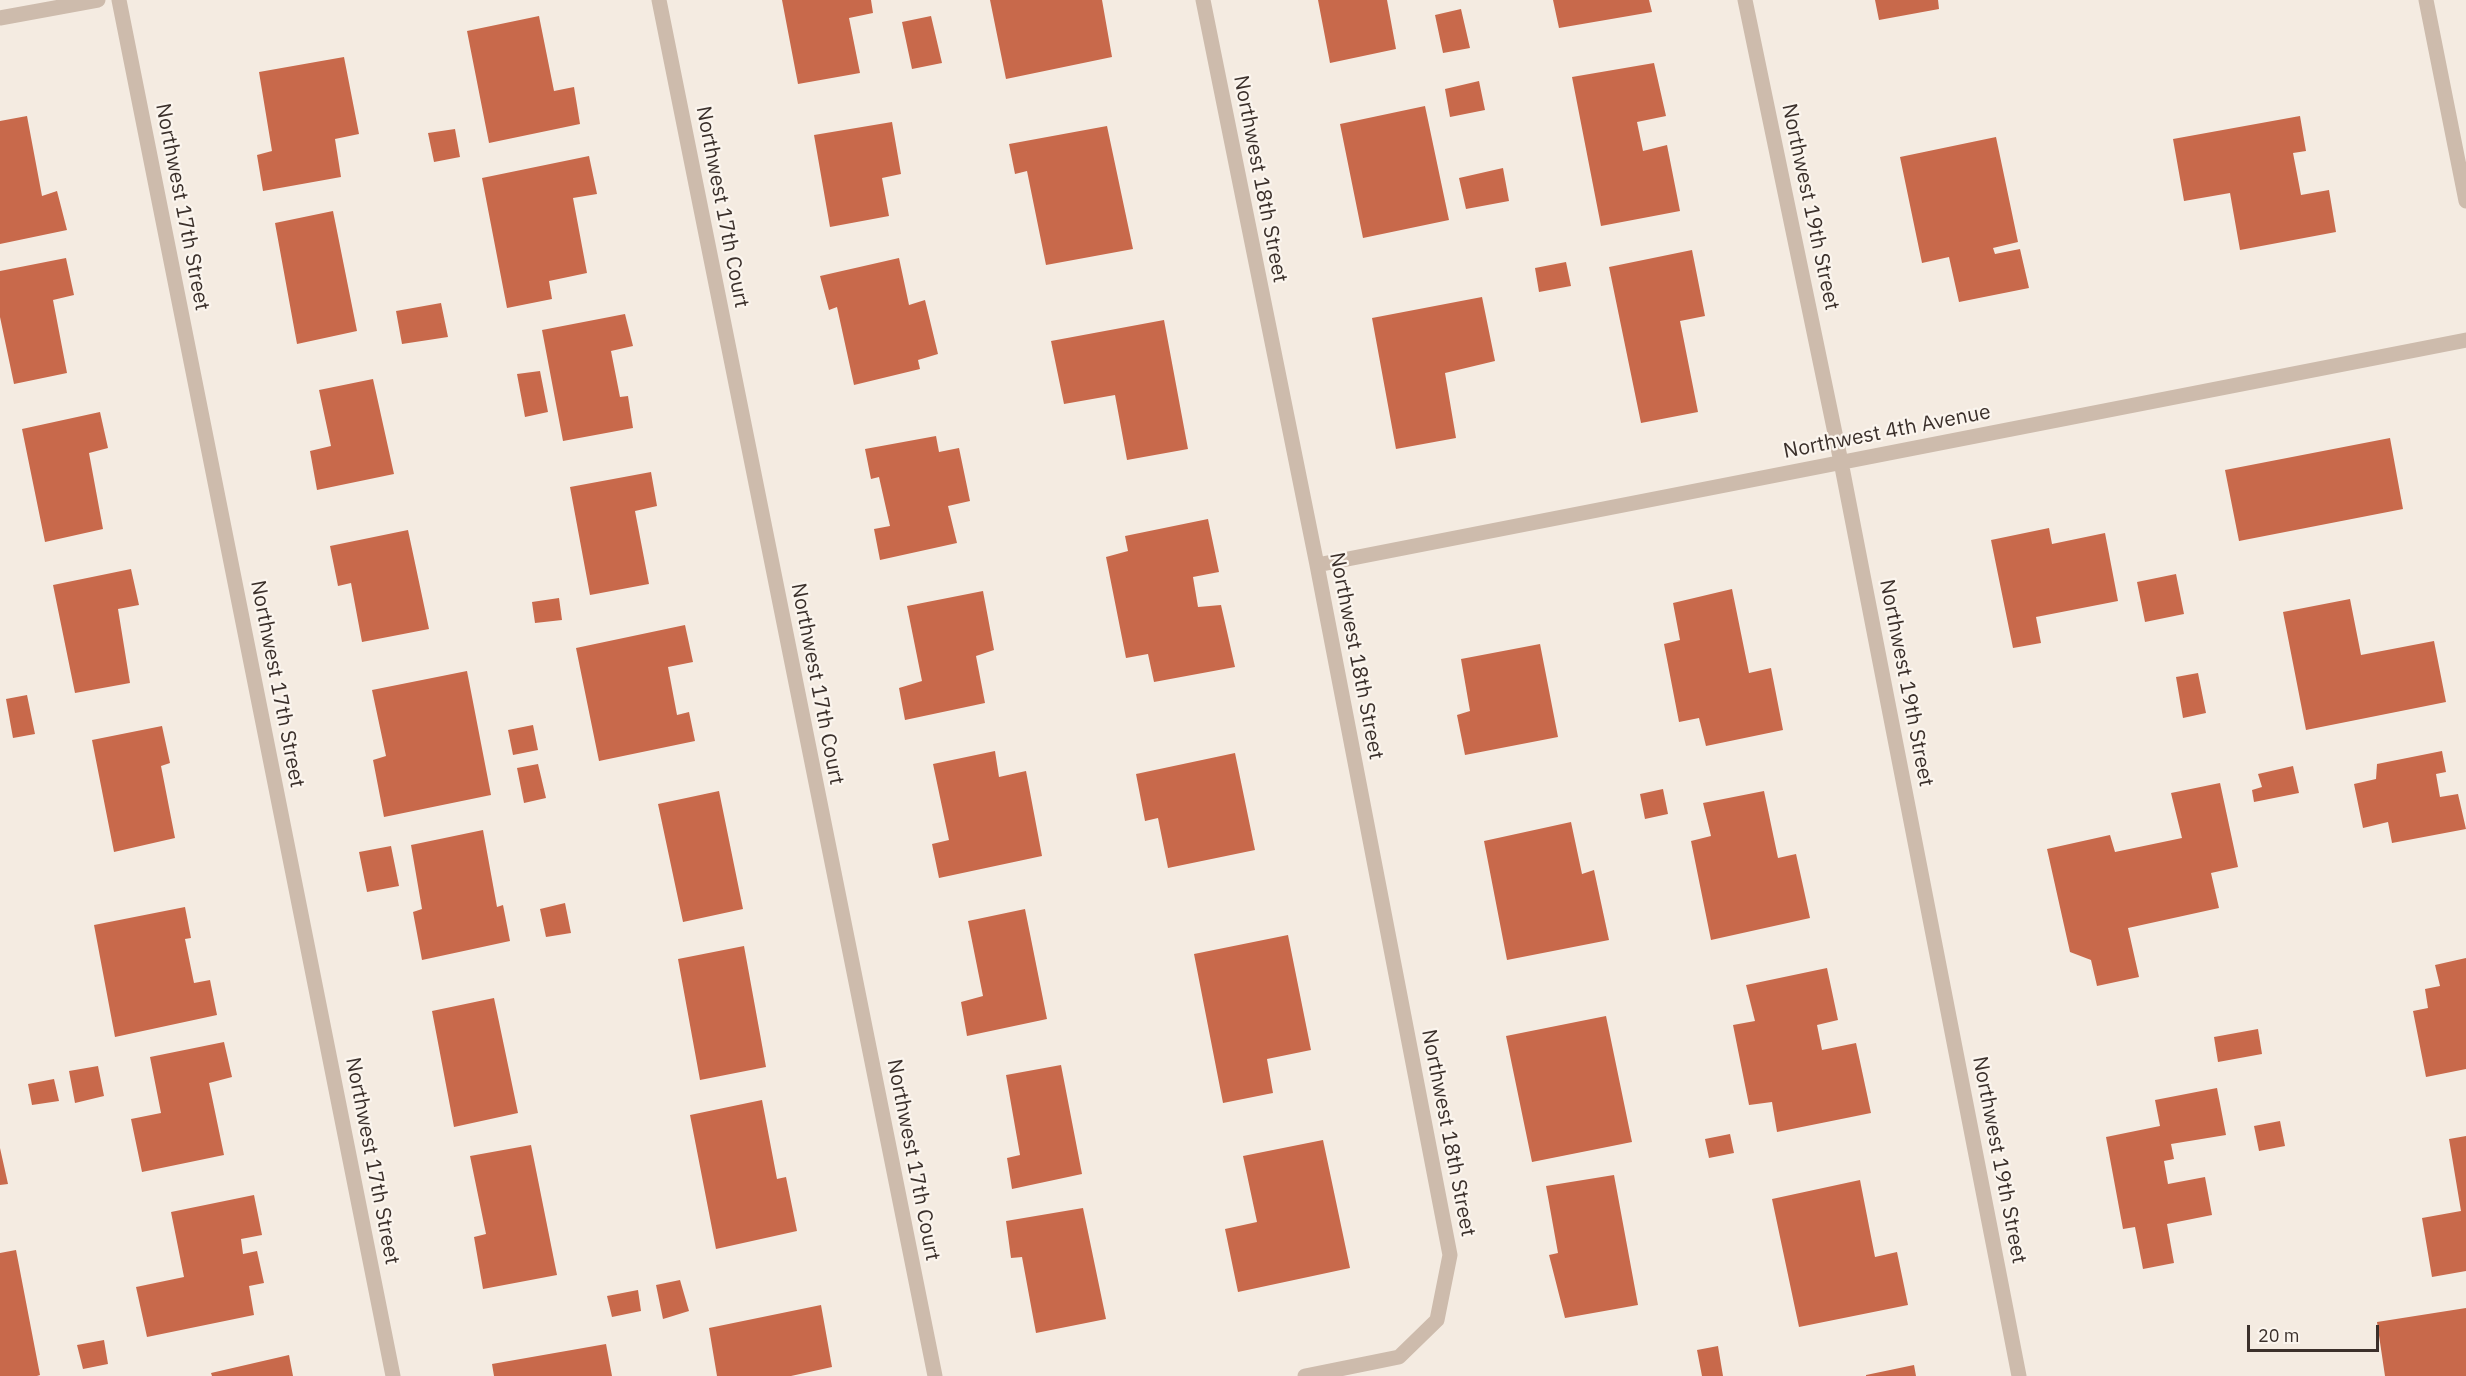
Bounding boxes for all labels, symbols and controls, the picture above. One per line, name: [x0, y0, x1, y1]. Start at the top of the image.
street label: Northwest 18th Street: [1228, 73, 1292, 285]
street label: Northwest 17th Street: [150, 101, 214, 313]
street label: Northwest 19th Street: [1776, 101, 1844, 313]
street label: Northwest 17th Court: [690, 104, 754, 310]
street label: Northwest 4th Avenue: [1781, 400, 1993, 464]
street label: Northwest 18th Street: [1324, 550, 1388, 762]
street label: Northwest 19th Street: [1874, 577, 1938, 789]
street label: Northwest 17th Street: [245, 578, 309, 790]
street label: Northwest 17th Court: [785, 581, 849, 787]
street label: Northwest 18th Street: [1416, 1027, 1480, 1239]
street label: Northwest 19th Street: [1967, 1054, 2031, 1266]
street label: Northwest 17th Street: [340, 1055, 404, 1267]
street label: Northwest 17th Court: [881, 1057, 945, 1263]
scale bar: [2250, 1313, 2382, 1351]
text: 20 m: [2258, 1324, 2300, 1347]

